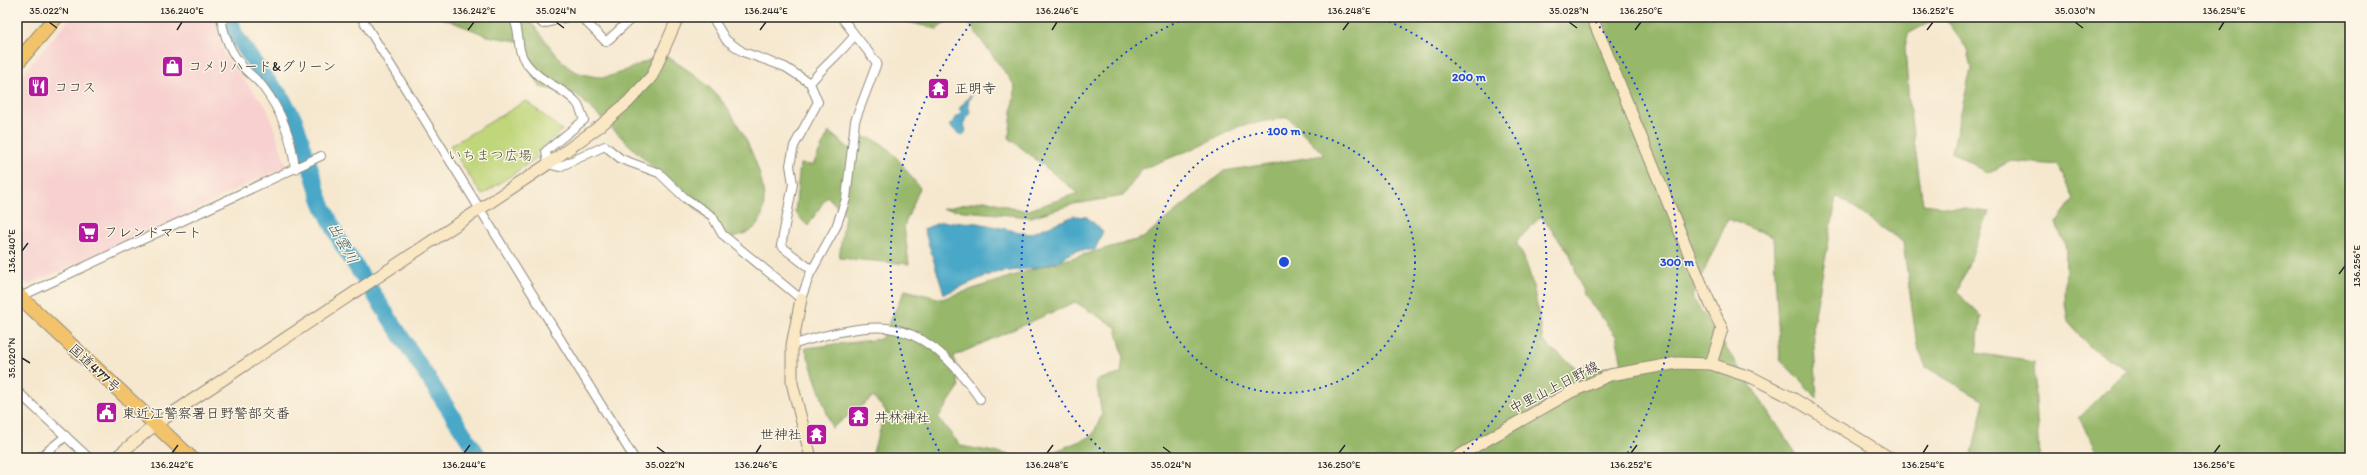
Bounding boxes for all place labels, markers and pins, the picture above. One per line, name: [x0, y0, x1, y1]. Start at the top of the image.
shop icon: コメリハード&グリーン: [160, 53, 186, 79]
place label: コメリハード&グリーン: [188, 58, 336, 75]
restaurant icon: ココス: [25, 74, 51, 100]
temple icon: 正明寺: [925, 75, 951, 101]
place label: ココス: [54, 79, 96, 96]
place label: 正明寺: [954, 80, 996, 97]
supermarket icon: フレンドマート: [75, 219, 101, 245]
place label: フレンドマート: [104, 224, 202, 241]
centre of rings: [1277, 255, 1291, 269]
public building icon: 東近江警察署日野警部交番: [93, 400, 119, 426]
temple icon: 井林神社: [845, 404, 871, 430]
place label: 東近江警察署日野警部交番: [122, 405, 290, 422]
place label: 井林神社: [874, 409, 930, 426]
temple icon: 世神社: [804, 421, 830, 447]
place label: 世神社: [760, 426, 802, 443]

